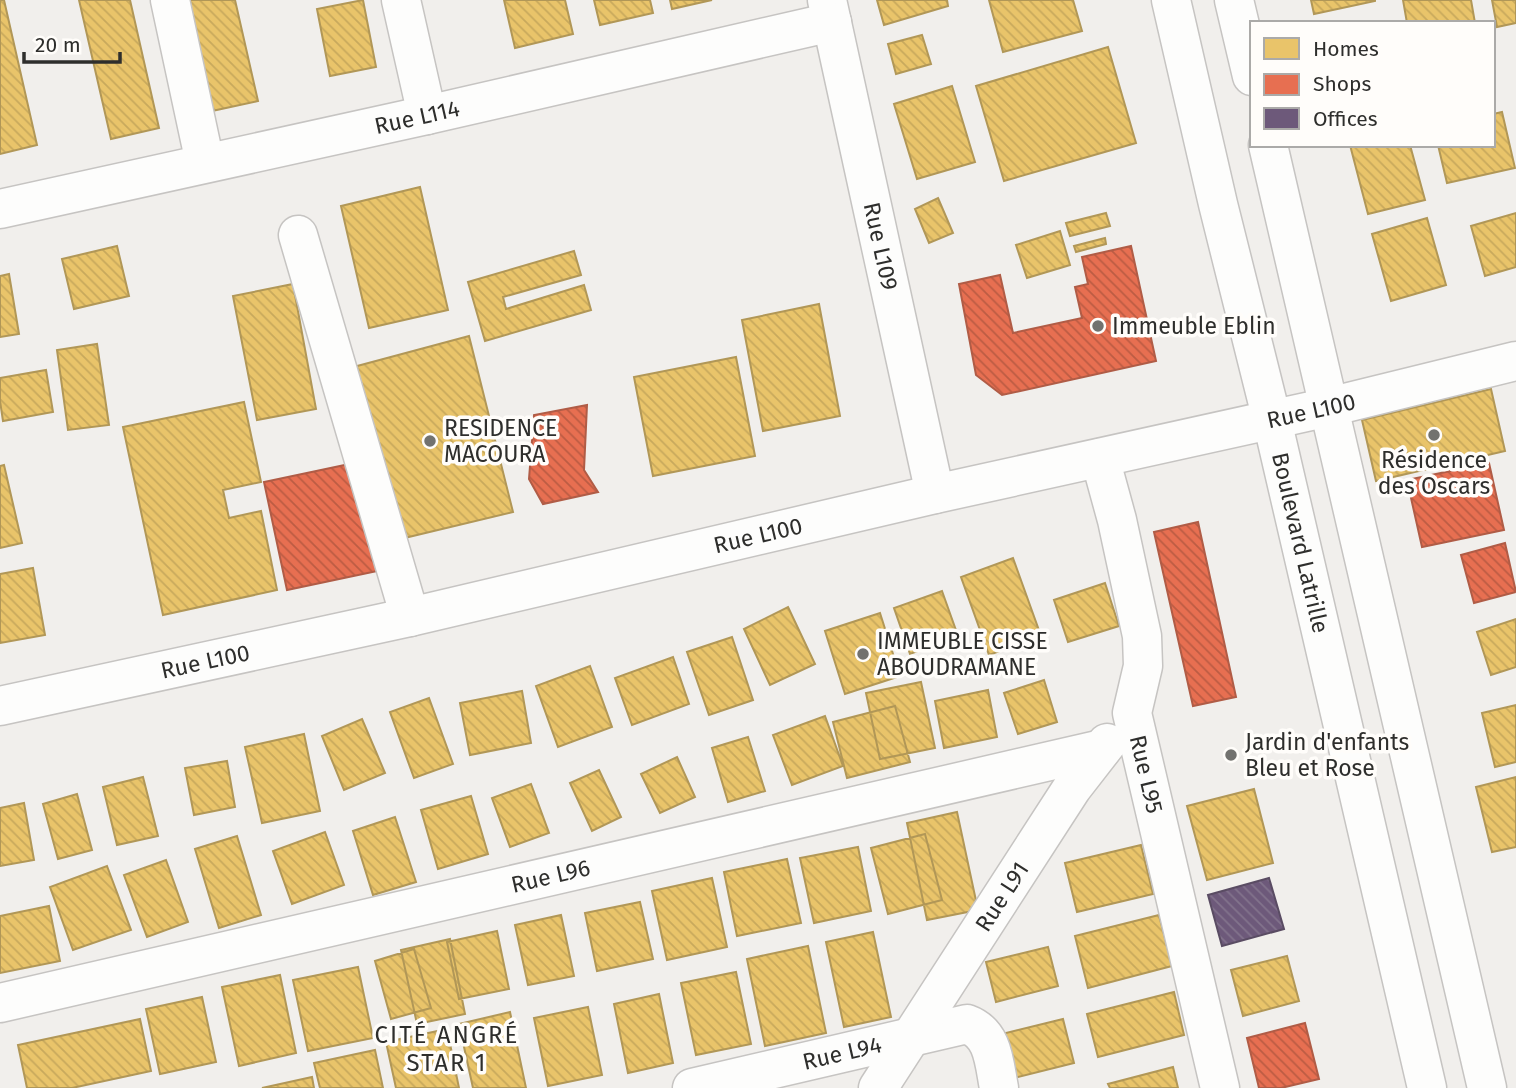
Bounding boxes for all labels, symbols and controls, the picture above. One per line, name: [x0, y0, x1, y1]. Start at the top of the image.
scale bar: [24, 21, 121, 65]
legend: [1250, 21, 1495, 147]
text: 20 m: [35, 32, 81, 58]
text: Homes: [1313, 36, 1379, 62]
text: Shops: [1313, 71, 1371, 97]
street label: Rue L114: [372, 94, 462, 140]
text: Offices: [1313, 106, 1378, 132]
street label: Rue L109: [858, 200, 904, 293]
place label: Immeuble Eblin: [1112, 312, 1276, 340]
marker: Immeuble Eblin: [1090, 318, 1106, 334]
street label: Rue L100: [1264, 387, 1358, 434]
place label: RESIDENCE MACOURA: [444, 414, 557, 468]
marker: Résidence des Oscars: [1426, 427, 1442, 443]
marker: RESIDENCE MACOURA: [422, 433, 438, 449]
place label: Résidence des Oscars: [1378, 446, 1490, 500]
street label: Boulevard Latrille: [1266, 450, 1335, 636]
street label: Rue L100: [711, 512, 805, 559]
place label: IMMEUBLE CISSE ABOUDRAMANE: [877, 627, 1048, 681]
street label: Rue L100: [158, 638, 252, 685]
marker: IMMEUBLE CISSE ABOUDRAMANE: [855, 646, 871, 662]
place label: Jardin d'enfants Bleu et Rose: [1245, 728, 1409, 782]
street label: Rue L95: [1124, 732, 1169, 816]
marker: Jardin d'enfants Bleu et Rose: [1223, 747, 1239, 763]
street label: Rue L96: [508, 853, 593, 899]
street label: Rue L91: [969, 856, 1035, 937]
district label: CITÉ ANGRÉ STAR 1: [375, 1020, 519, 1077]
street label: Rue L94: [800, 1030, 884, 1076]

